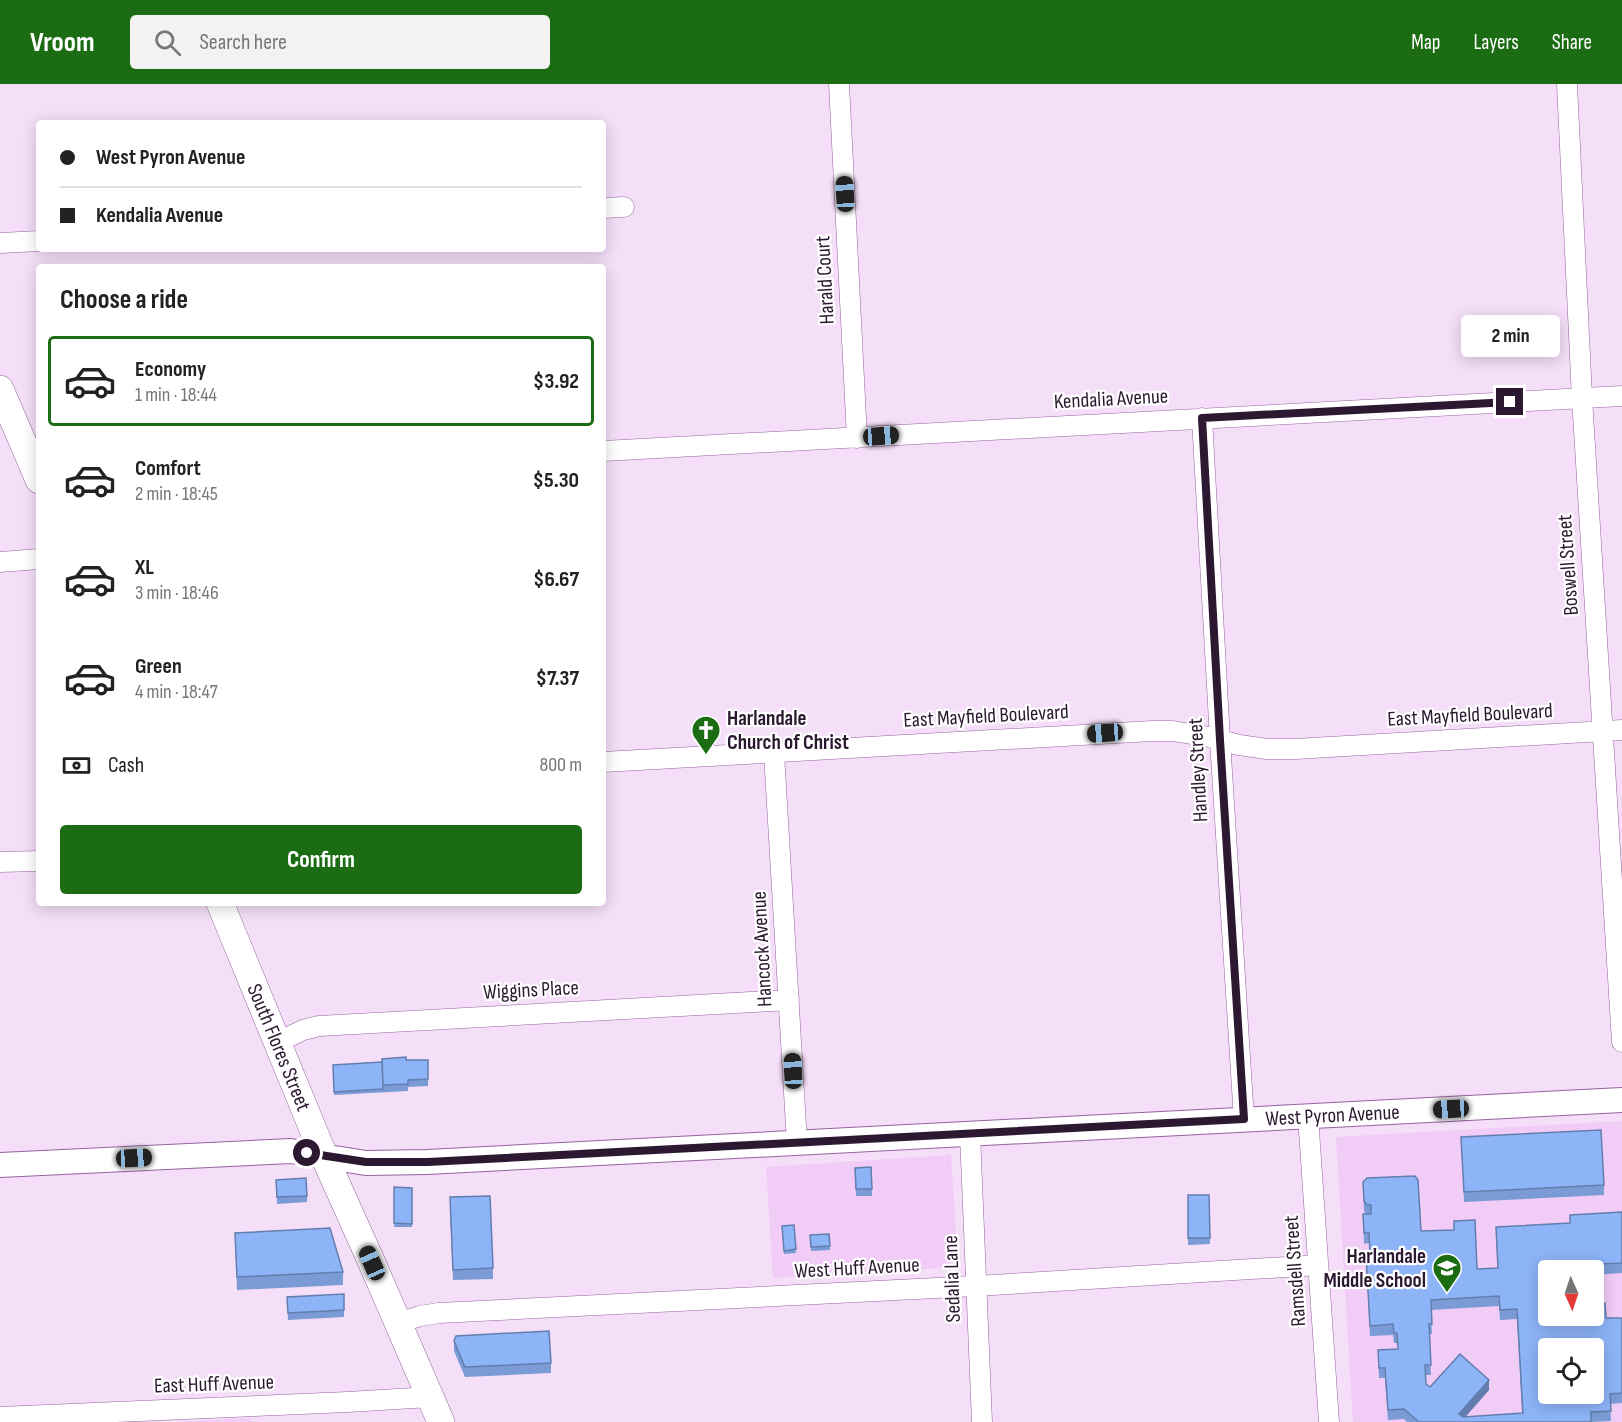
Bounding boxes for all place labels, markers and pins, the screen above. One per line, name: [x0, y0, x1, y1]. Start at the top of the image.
place label: Harlandale Church of Christ: [727, 706, 849, 755]
church icon: Harlandale Church of Christ: [690, 714, 722, 756]
place label: Harlandale Middle School: [1323, 1244, 1426, 1293]
school or university icon: Harlandale Middle School: [1431, 1252, 1463, 1294]

